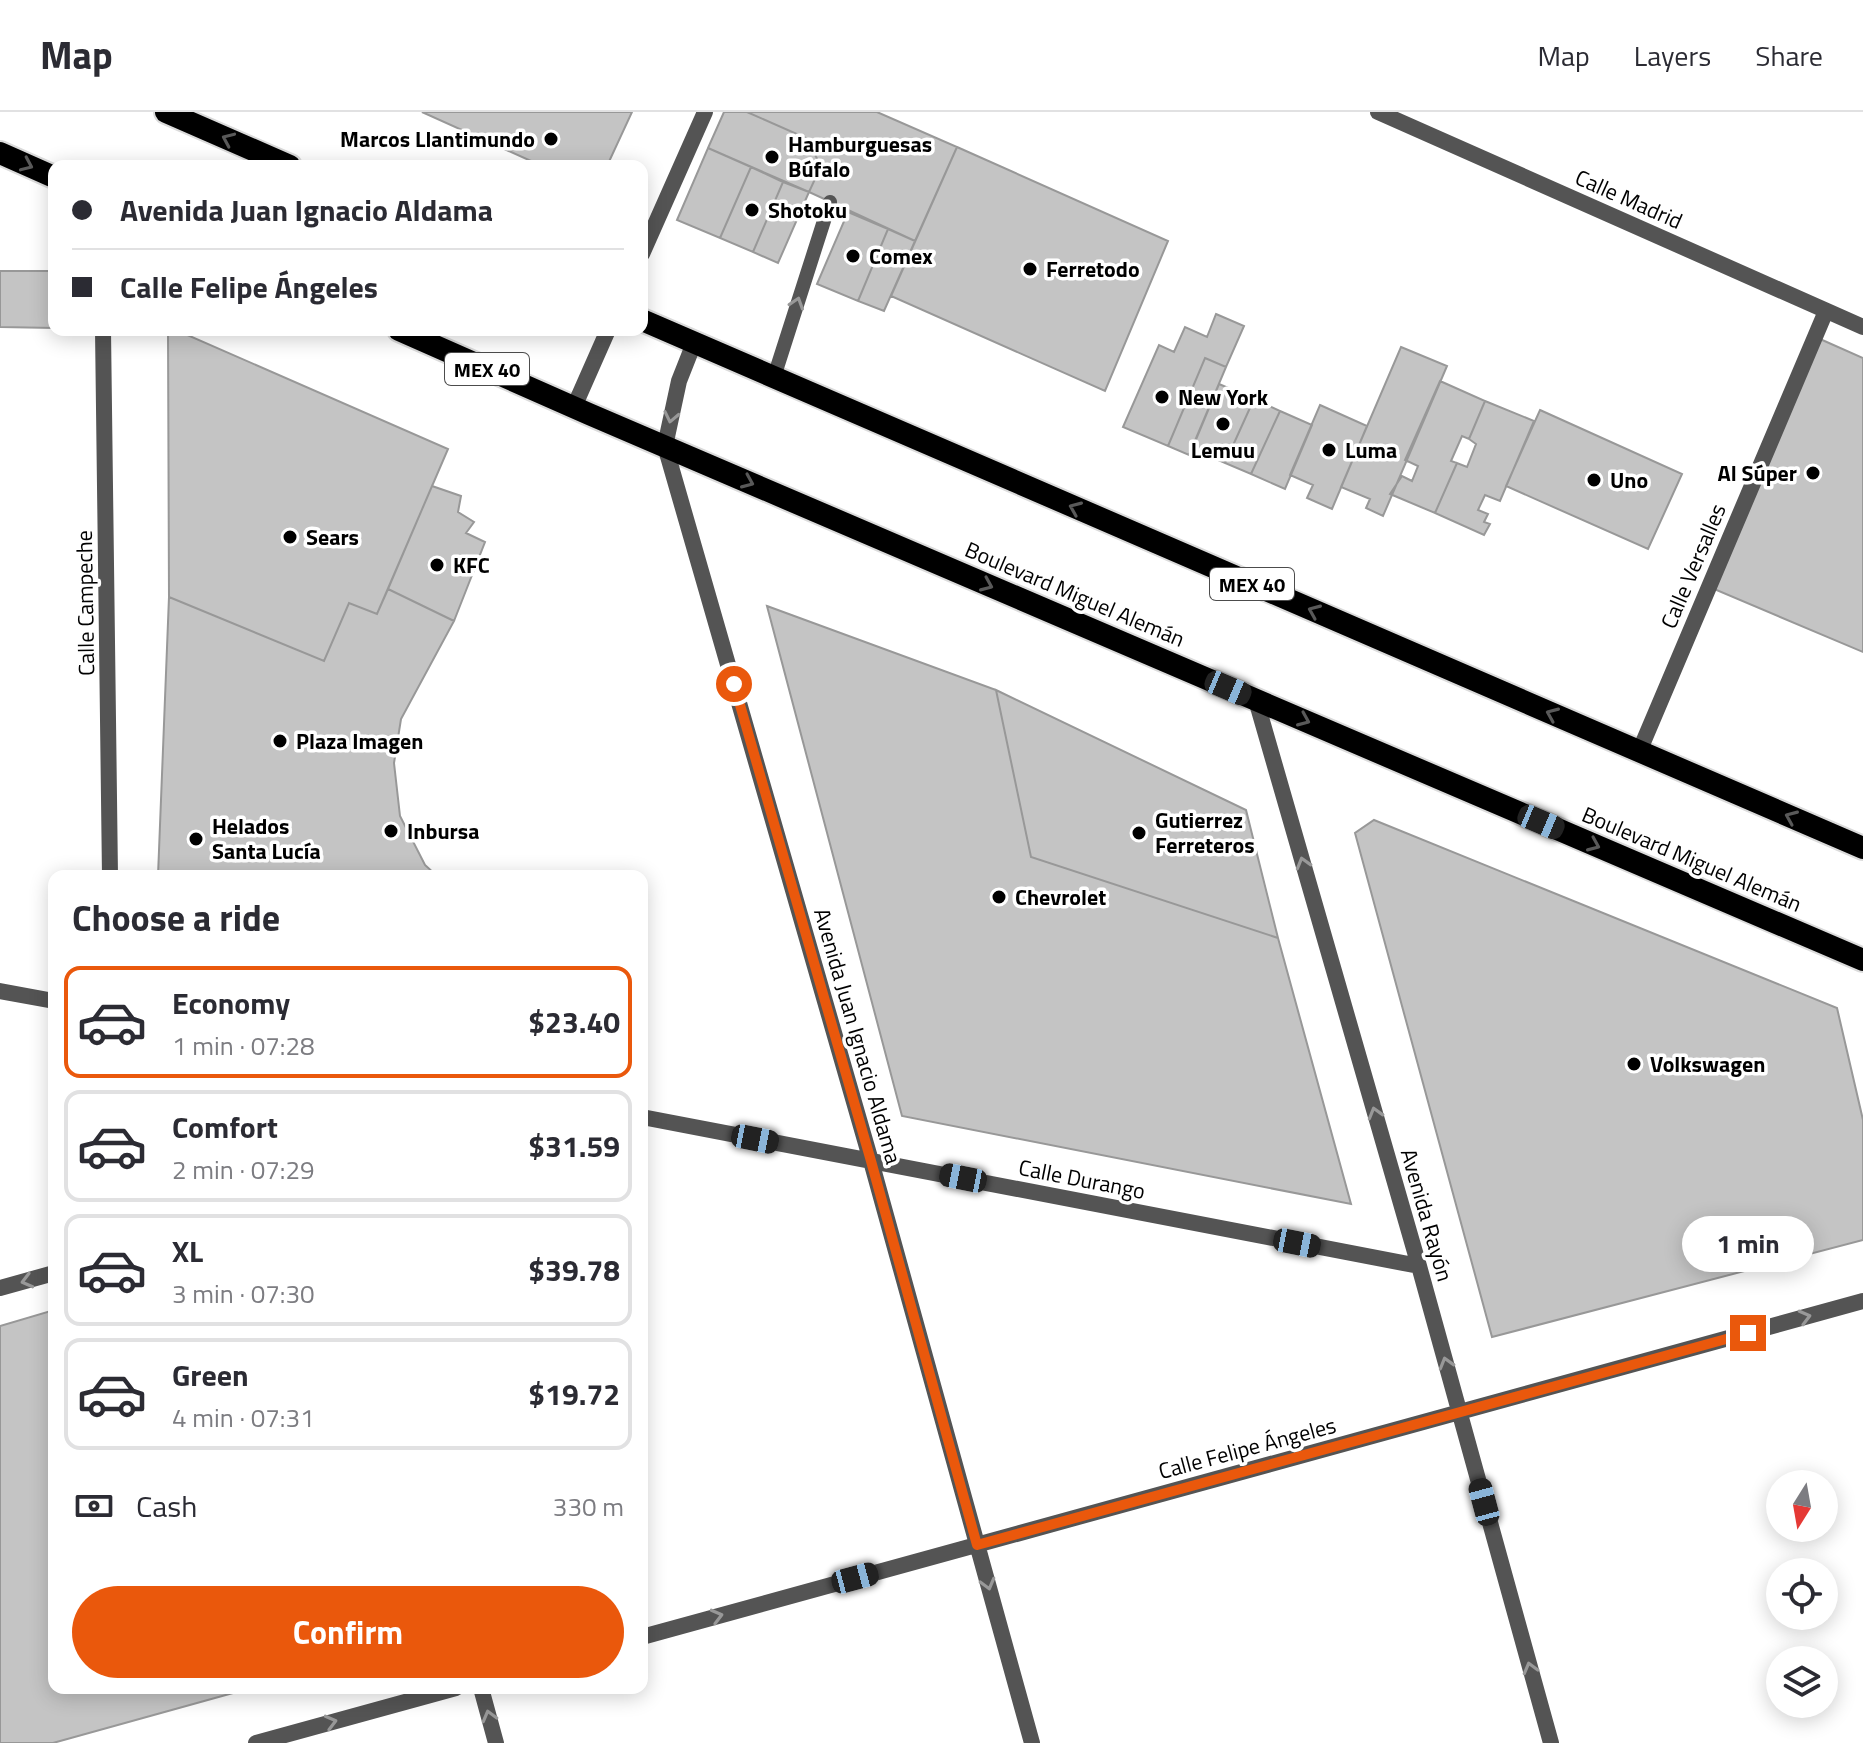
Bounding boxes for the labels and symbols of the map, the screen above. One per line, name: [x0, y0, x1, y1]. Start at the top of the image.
place label: Marcos Llantimundo: [340, 122, 535, 156]
place label: Hamburguesas Búfalo: [788, 127, 932, 186]
marker: Marcos Llantimundo: [542, 130, 560, 148]
one-way arrow: [222, 133, 236, 149]
marker: Hamburguesas Búfalo: [763, 148, 781, 166]
one-way arrow: [19, 156, 33, 172]
street label: Calle Madrid: [1570, 160, 1688, 238]
place label: Shotoku: [768, 193, 847, 227]
marker: Shotoku: [743, 201, 761, 219]
place label: Comex: [869, 239, 933, 273]
marker: Comex: [844, 247, 862, 265]
place label: Ferretodo: [1046, 252, 1140, 286]
marker: Ferretodo: [1021, 260, 1039, 278]
one-way arrow: [788, 297, 804, 311]
road number: MEX 40: [445, 353, 529, 385]
place label: New York: [1178, 380, 1269, 414]
marker: New York: [1153, 388, 1171, 406]
one-way arrow: [663, 410, 680, 424]
marker: Lemuu: [1214, 415, 1232, 433]
place label: Lemuu: [1191, 433, 1255, 467]
place label: Luma: [1345, 433, 1397, 467]
marker: Luma: [1320, 441, 1338, 459]
place label: Al Súper: [1717, 456, 1797, 490]
place label: Uno: [1610, 463, 1648, 497]
marker: Al Súper: [1804, 464, 1822, 482]
marker: Uno: [1585, 471, 1603, 489]
one-way arrow: [740, 472, 755, 488]
street label: Calle Versalles: [1651, 498, 1735, 634]
one-way arrow: [1069, 501, 1083, 517]
place label: Sears: [306, 520, 359, 554]
marker: Sears: [281, 528, 299, 546]
street label: Calle Campeche: [67, 530, 103, 676]
street label: Boulevard Miguel Alemán: [960, 532, 1190, 656]
place label: KFC: [453, 548, 490, 582]
marker: KFC: [428, 556, 446, 574]
road number: MEX 40: [1210, 568, 1294, 600]
one-way arrow: [979, 575, 993, 591]
one-way arrow: [1308, 605, 1322, 621]
route start: [716, 666, 752, 702]
car: [1201, 668, 1255, 708]
one-way arrow: [1546, 708, 1561, 724]
one-way arrow: [1295, 711, 1310, 727]
place label: Plaza Imagen: [296, 724, 423, 758]
marker: Plaza Imagen: [271, 732, 289, 750]
street label: Boulevard Miguel Alemán: [1577, 797, 1807, 921]
car: [1514, 802, 1568, 842]
place label: Gutierrez Ferreteros: [1155, 803, 1255, 862]
place label: Helados Santa Lucía: [212, 809, 321, 868]
one-way arrow: [1785, 810, 1799, 826]
place label: Inbursa: [407, 814, 479, 848]
marker: Inbursa: [382, 822, 400, 840]
marker: Gutierrez Ferreteros: [1130, 824, 1148, 842]
marker: Helados Santa Lucía: [187, 830, 205, 848]
one-way arrow: [1586, 835, 1600, 851]
one-way arrow: [1296, 857, 1312, 871]
place label: Chevrolet: [1015, 880, 1106, 914]
marker: Chevrolet: [990, 888, 1008, 906]
street label: Avenida Juan Ignacio Aldama: [805, 904, 911, 1168]
place label: Volkswagen: [1650, 1047, 1765, 1081]
marker: Volkswagen: [1625, 1055, 1643, 1073]
one-way arrow: [1368, 1107, 1384, 1121]
car: [729, 1123, 781, 1155]
street label: Avenida Rayón: [1392, 1145, 1462, 1285]
street label: Calle Durango: [1016, 1150, 1148, 1208]
car: [937, 1162, 989, 1194]
callout: 1 min: [1682, 1217, 1814, 1273]
car: [1271, 1227, 1323, 1259]
one-way arrow: [21, 1271, 34, 1288]
one-way arrow: [1797, 1310, 1811, 1326]
route end: [1730, 1315, 1766, 1351]
one-way arrow: [1438, 1357, 1455, 1371]
street label: Calle Felipe Ángeles: [1154, 1408, 1340, 1488]
north arrow: [1766, 1470, 1838, 1542]
car: [1466, 1476, 1502, 1528]
car: [829, 1560, 881, 1596]
one-way arrow: [979, 1576, 995, 1590]
one-way arrow: [710, 1609, 724, 1625]
one-way arrow: [1523, 1661, 1539, 1675]
one-way arrow: [481, 1709, 498, 1723]
one-way arrow: [323, 1715, 337, 1732]

